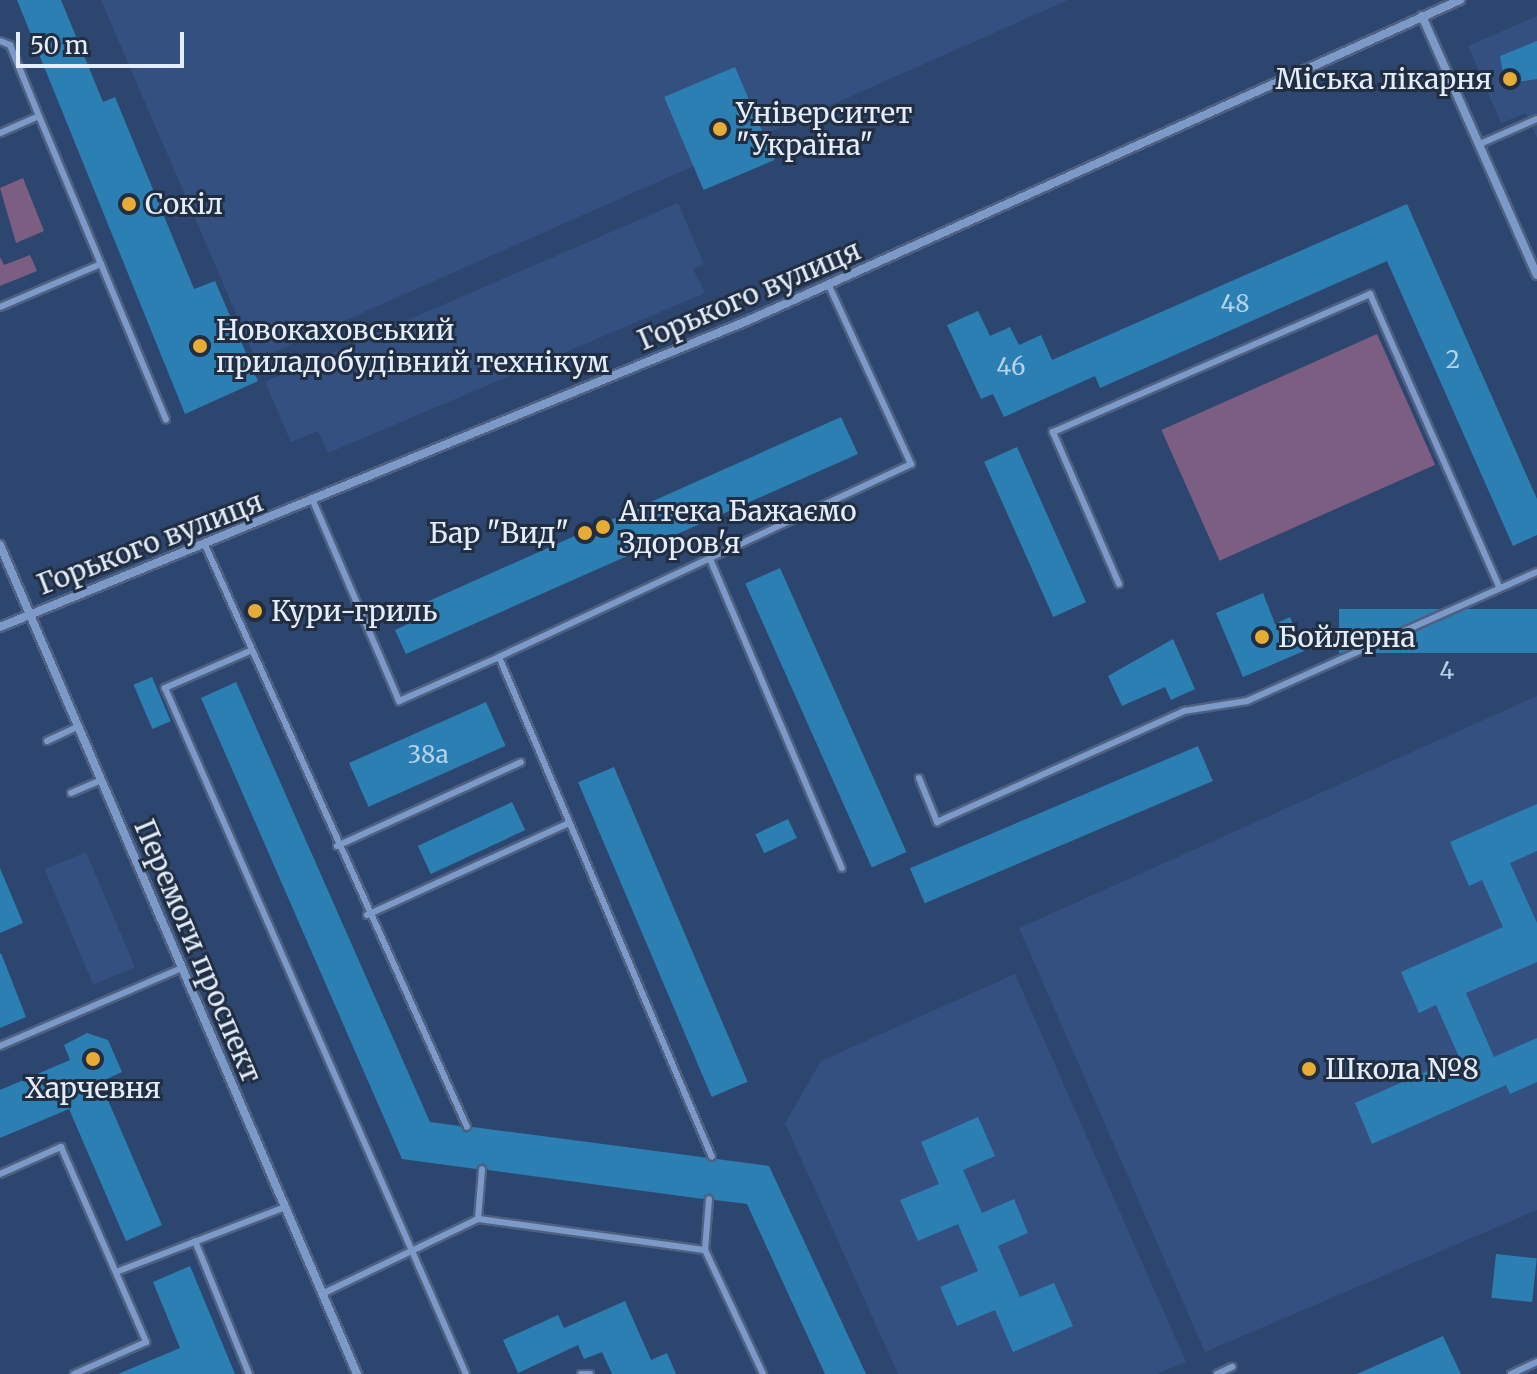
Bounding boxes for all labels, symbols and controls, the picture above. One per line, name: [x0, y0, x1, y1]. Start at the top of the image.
scale bar: [20, 16, 188, 66]
text: 50 m: [30, 30, 89, 61]
place label: Міська лікарня: [1276, 62, 1492, 96]
marker: Міська лікарня: [1499, 68, 1521, 90]
place label: Університет "Україна": [736, 96, 912, 162]
marker: Університет "Україна": [711, 120, 729, 138]
place label: Сокіл: [145, 187, 223, 221]
marker: Сокіл: [120, 195, 138, 213]
street label: Горького вулиця: [632, 233, 866, 357]
house number: 48: [1220, 290, 1250, 318]
place label: Новокаховський приладобудівний технікум: [216, 313, 609, 379]
marker: Новокаховський приладобудівний технікум: [191, 337, 209, 355]
house number: 2: [1446, 346, 1460, 374]
house number: 46: [996, 353, 1026, 381]
street label: Горького вулиця: [32, 484, 268, 602]
place label: Аптека Бажаємо Здоров'я: [619, 494, 857, 560]
place label: Бар "Вид": [429, 516, 569, 550]
marker: Аптека Бажаємо Здоров'я: [594, 518, 612, 536]
marker: Бар "Вид": [576, 524, 594, 542]
place label: Кури-гриль: [271, 594, 437, 628]
marker: Кури-гриль: [246, 602, 264, 620]
place label: Бойлерна: [1278, 620, 1416, 654]
marker: Бойлерна: [1253, 628, 1271, 646]
house number: 4: [1440, 657, 1454, 685]
house number: 38а: [407, 741, 449, 769]
street label: Перемоги проспект: [127, 814, 269, 1088]
marker: Харчевня: [84, 1050, 102, 1068]
place label: Школа №8: [1325, 1052, 1479, 1086]
marker: Школа №8: [1300, 1060, 1318, 1078]
place label: Харчевня: [25, 1071, 161, 1105]

